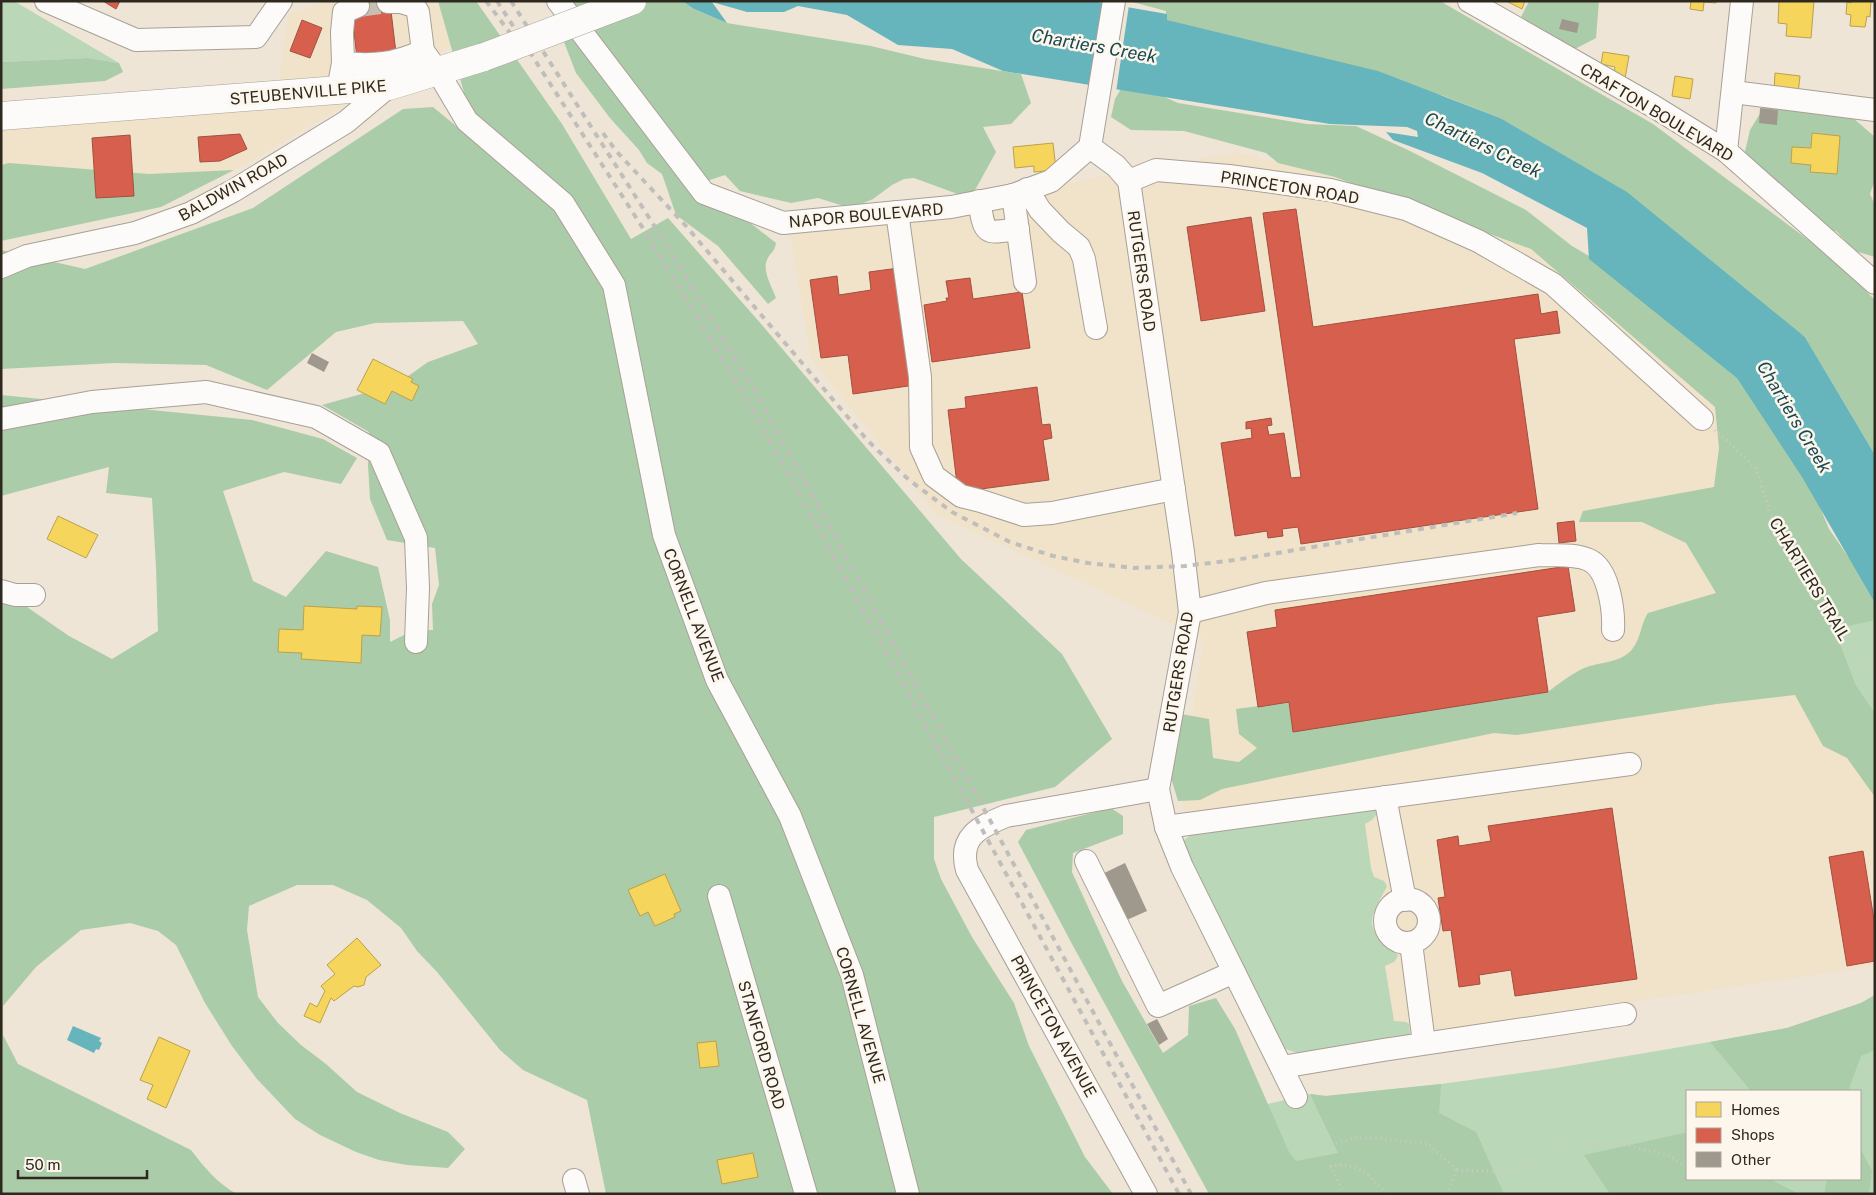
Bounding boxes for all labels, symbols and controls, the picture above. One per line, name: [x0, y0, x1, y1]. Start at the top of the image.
water label: Chartiers Creek: [1030, 24, 1159, 67]
street label: CRAFTON BOULEVARD: [1577, 59, 1737, 166]
street label: STEUBENVILLE PIKE: [229, 76, 387, 109]
water label: Chartiers Creek: [1422, 107, 1545, 182]
street label: BALDWIN ROAD: [175, 150, 291, 225]
street label: PRINCETON ROAD: [1219, 167, 1361, 208]
street label: NAPOR BOULEVARD: [788, 199, 944, 232]
street label: RUTGERS ROAD: [1124, 209, 1159, 333]
water label: Chartiers Creek: [1753, 357, 1836, 477]
street label: CHARTIERS TRAIL: [1765, 514, 1854, 644]
street label: CORNELL AVENUE: [659, 546, 728, 685]
street label: RUTGERS ROAD: [1160, 610, 1197, 734]
street label: CORNELL AVENUE: [832, 945, 889, 1086]
street label: PRINCETON AVENUE: [1007, 952, 1101, 1101]
street label: STANFORD ROAD: [734, 978, 789, 1112]
legend: [1686, 1090, 1861, 1180]
text: Homes: [1731, 1101, 1780, 1118]
text: Shops: [1731, 1126, 1775, 1143]
scale bar: [18, 1148, 146, 1180]
text: Other: [1731, 1151, 1771, 1168]
text: 50 m: [25, 1156, 60, 1173]

